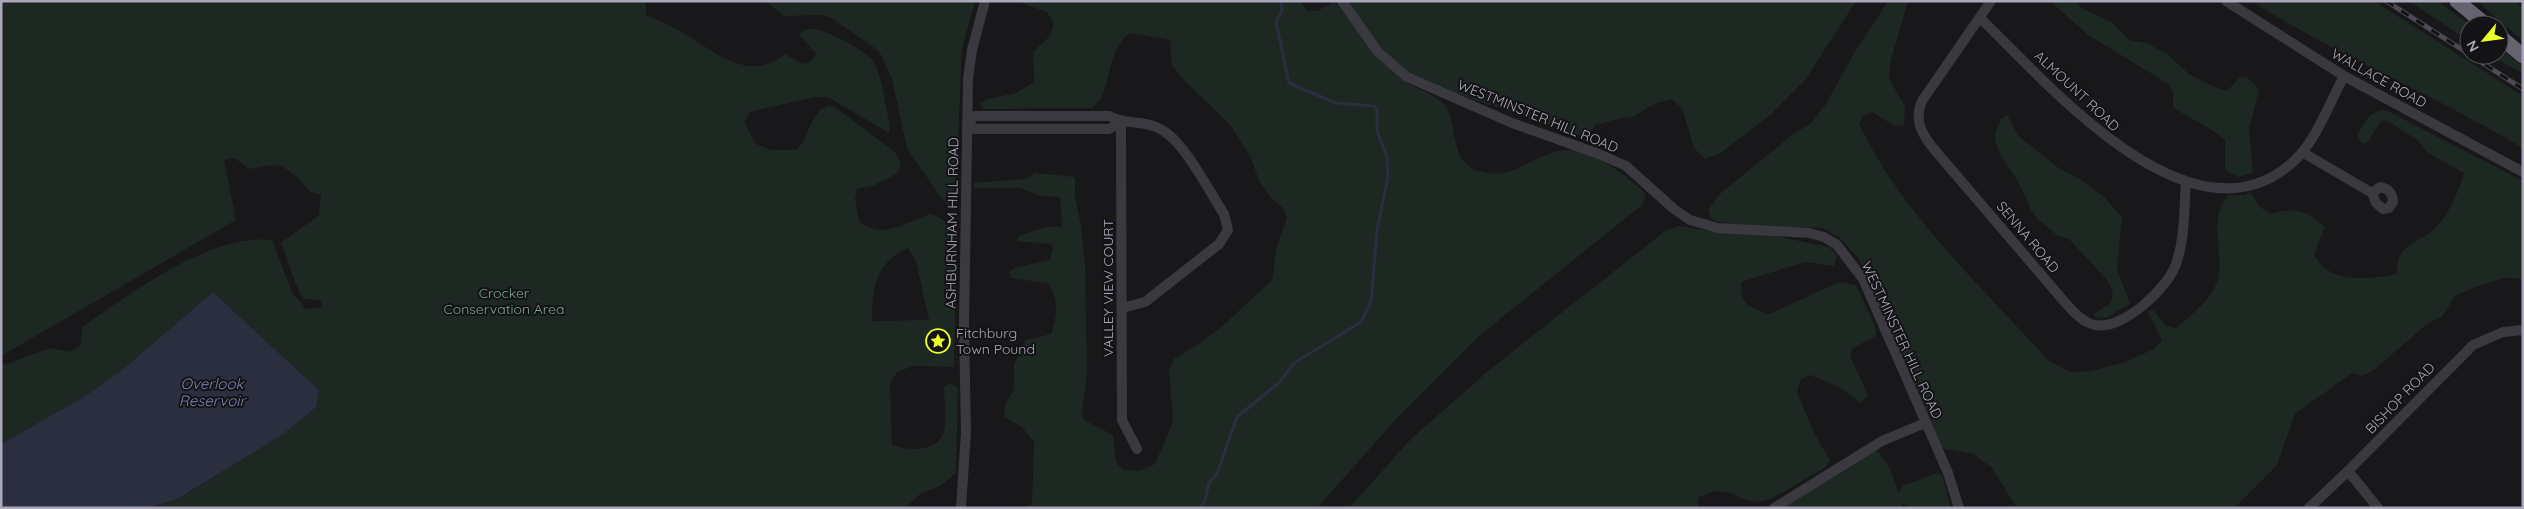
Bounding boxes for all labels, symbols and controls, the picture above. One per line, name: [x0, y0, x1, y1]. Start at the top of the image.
north arrow: [2459, 15, 2509, 65]
text: N: [2462, 37, 2483, 55]
street label: WALLACE ROAD: [2328, 44, 2430, 112]
street label: ALMOUNT ROAD: [2031, 47, 2123, 135]
street label: WESTMINSTER HILL ROAD: [1455, 75, 1621, 157]
street label: ASHBURNHAM HILL ROAD: [942, 137, 962, 309]
street label: SENNA ROAD: [1993, 197, 2063, 277]
street label: VALLEY VIEW COURT: [1099, 219, 1117, 357]
street label: WESTMINSTER HILL ROAD: [1858, 258, 1946, 422]
park label: Crocker Conservation Area: [444, 284, 564, 318]
place label: Fitchburg Town Pound: [956, 324, 1035, 358]
place icon: Fitchburg Town Pound: [925, 328, 951, 354]
street label: BISHOP ROAD: [2361, 358, 2439, 438]
water label: Overlook Reservoir: [179, 374, 247, 410]

